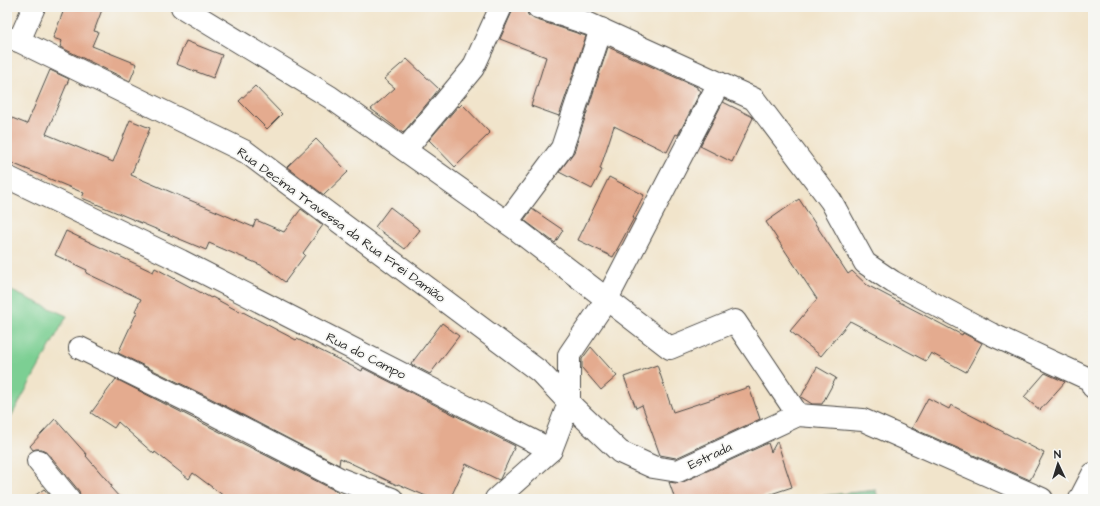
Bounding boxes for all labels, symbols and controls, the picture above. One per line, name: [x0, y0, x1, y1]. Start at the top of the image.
street label: Rua Decima Travessa da Rua Frei Damião: [233, 143, 449, 307]
street label: Rua do Campo: [323, 328, 410, 384]
street label: Estrada: [685, 438, 735, 474]
north arrow: [1038, 444, 1078, 484]
text: N: [1053, 447, 1061, 462]

